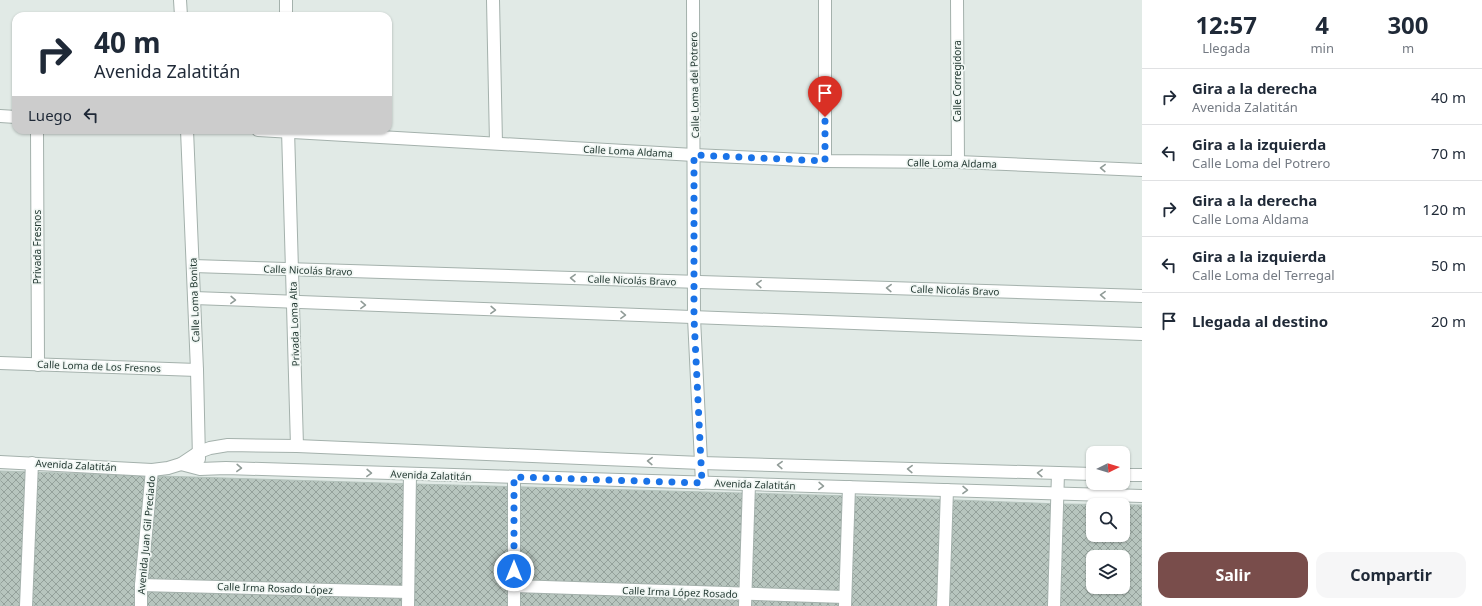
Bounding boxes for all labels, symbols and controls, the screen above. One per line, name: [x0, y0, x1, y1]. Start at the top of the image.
text: 12:57: [1195, 8, 1257, 41]
text: 4: [1315, 8, 1329, 41]
text: 300: [1387, 8, 1429, 41]
text: 40 m: [94, 23, 161, 61]
icon: right: [28, 28, 80, 80]
street label: Calle Loma del Potrero: [686, 32, 702, 138]
text: Llegada: [1202, 39, 1250, 57]
text: min: [1310, 39, 1334, 57]
text: m: [1402, 39, 1414, 57]
street label: Calle Corregidora: [950, 40, 964, 122]
text: Avenida Zalatitán: [94, 59, 240, 83]
pin: [808, 76, 842, 117]
text: Gira a la derecha: [1192, 78, 1317, 98]
icon: arrive: [814, 82, 836, 104]
icon: right: [1158, 86, 1180, 108]
text: 40 m: [1431, 87, 1466, 107]
text: Avenida Zalatitán: [1192, 98, 1298, 116]
icon: left: [80, 104, 102, 126]
text: Luego: [28, 105, 72, 125]
text: Gira a la izquierda: [1192, 134, 1326, 154]
street label: Calle Loma Aldama: [583, 142, 673, 160]
icon: left: [1158, 142, 1180, 164]
text: 70 m: [1431, 143, 1466, 163]
text: Calle Loma del Potrero: [1192, 154, 1330, 172]
street label: Calle Loma Aldama: [907, 155, 997, 171]
one-way arrow: [1100, 164, 1106, 172]
text: Gira a la derecha: [1192, 190, 1317, 210]
icon: right: [1158, 198, 1180, 220]
text: 120 m: [1422, 199, 1466, 219]
street label: Privada Fresnos: [30, 210, 44, 284]
text: Calle Loma Aldama: [1192, 210, 1309, 228]
text: Gira a la izquierda: [1192, 246, 1326, 266]
icon: left: [1158, 254, 1180, 276]
text: 50 m: [1431, 255, 1466, 275]
street label: Calle Loma Bonita: [186, 257, 202, 343]
street label: Calle Nicolás Bravo: [263, 261, 353, 279]
text: Calle Loma del Terregal: [1192, 266, 1335, 284]
street label: Calle Nicolás Bravo: [587, 271, 677, 289]
one-way arrow: [570, 274, 576, 283]
one-way arrow: [756, 280, 762, 289]
street label: Privada Loma Alta: [286, 281, 302, 367]
street label: Calle Nicolás Bravo: [910, 281, 1000, 299]
one-way arrow: [886, 284, 892, 293]
one-way arrow: [1100, 291, 1106, 299]
one-way arrow: [230, 296, 236, 304]
one-way arrow: [360, 301, 366, 309]
one-way arrow: [490, 306, 496, 314]
icon: arrive: [1158, 310, 1180, 332]
one-way arrow: [620, 311, 626, 319]
text: Llegada al destino: [1192, 311, 1328, 331]
text: 20 m: [1431, 311, 1466, 331]
street label: Calle Loma de Los Fresnos: [37, 357, 161, 375]
north arrow: [1086, 446, 1130, 490]
map controls: [1086, 446, 1130, 594]
street label: Avenida Zalatitán: [35, 456, 117, 474]
one-way arrow: [647, 457, 653, 466]
one-way arrow: [777, 461, 783, 470]
one-way arrow: [236, 464, 242, 472]
one-way arrow: [907, 465, 913, 473]
street label: Avenida Zalatitán: [390, 467, 472, 483]
one-way arrow: [366, 468, 372, 477]
one-way arrow: [1037, 469, 1043, 477]
street label: Avenida Juan Gil Preciado: [134, 475, 158, 595]
street label: Avenida Zalatitán: [714, 476, 796, 492]
one-way arrow: [818, 482, 824, 490]
one-way arrow: [962, 486, 968, 495]
button: search: [1086, 498, 1130, 542]
position arrow: [493, 550, 535, 592]
button: layers: [1086, 550, 1130, 594]
button: Salir: [1158, 552, 1308, 598]
button: Compartir: [1316, 552, 1466, 598]
street label: Calle Irma Rosado López: [217, 579, 333, 597]
street label: Calle Irma López Rosado: [622, 583, 738, 601]

